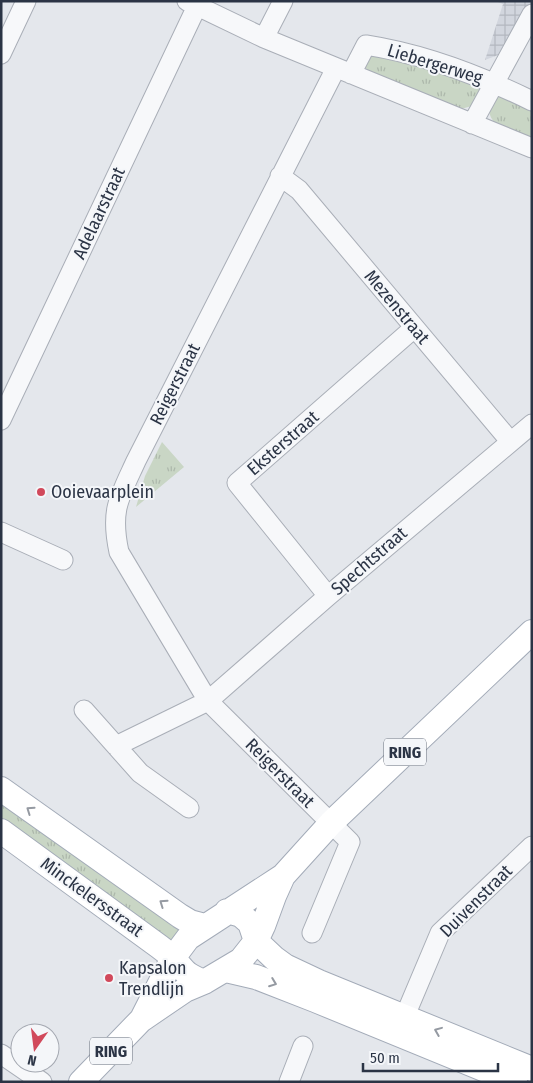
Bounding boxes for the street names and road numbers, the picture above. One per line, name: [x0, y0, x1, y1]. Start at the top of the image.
street label: Liebergerweg: [385, 39, 486, 89]
street label: Adelaarstraat: [68, 163, 130, 263]
street label: Mezenstraat: [360, 266, 434, 348]
street label: Reigerstraat: [145, 339, 205, 429]
street label: Eksterstraat: [243, 406, 323, 480]
street label: Spechtstraat: [327, 522, 411, 600]
street label: Reigerstraat: [241, 734, 319, 812]
road number: RING: [384, 739, 426, 766]
street label: Minckelersstraat: [36, 852, 148, 942]
street label: Duivenstraat: [435, 860, 517, 942]
road number: RING: [90, 1038, 132, 1064]

